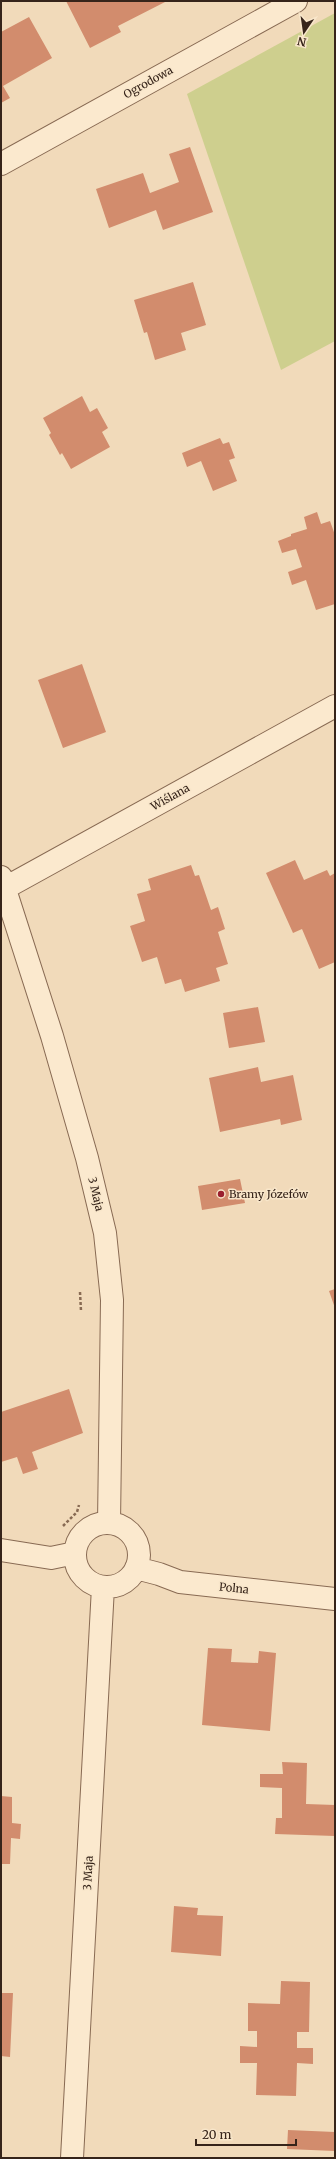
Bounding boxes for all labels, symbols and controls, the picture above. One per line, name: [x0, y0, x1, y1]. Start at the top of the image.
north arrow: [284, 12, 324, 52]
text: N: [296, 34, 308, 50]
street label: Ogrodowa: [121, 63, 175, 101]
street label: Wiślana: [147, 781, 192, 814]
street label: 3 Maja: [85, 1175, 107, 1213]
place label: Bramy Józefów: [229, 1187, 309, 1201]
marker: Bramy Józefów: [216, 1189, 226, 1199]
street label: Polna: [218, 1579, 250, 1597]
street label: 3 Maja: [80, 1855, 96, 1891]
scale bar: [196, 2121, 296, 2147]
text: 20 m: [202, 2127, 231, 2142]

